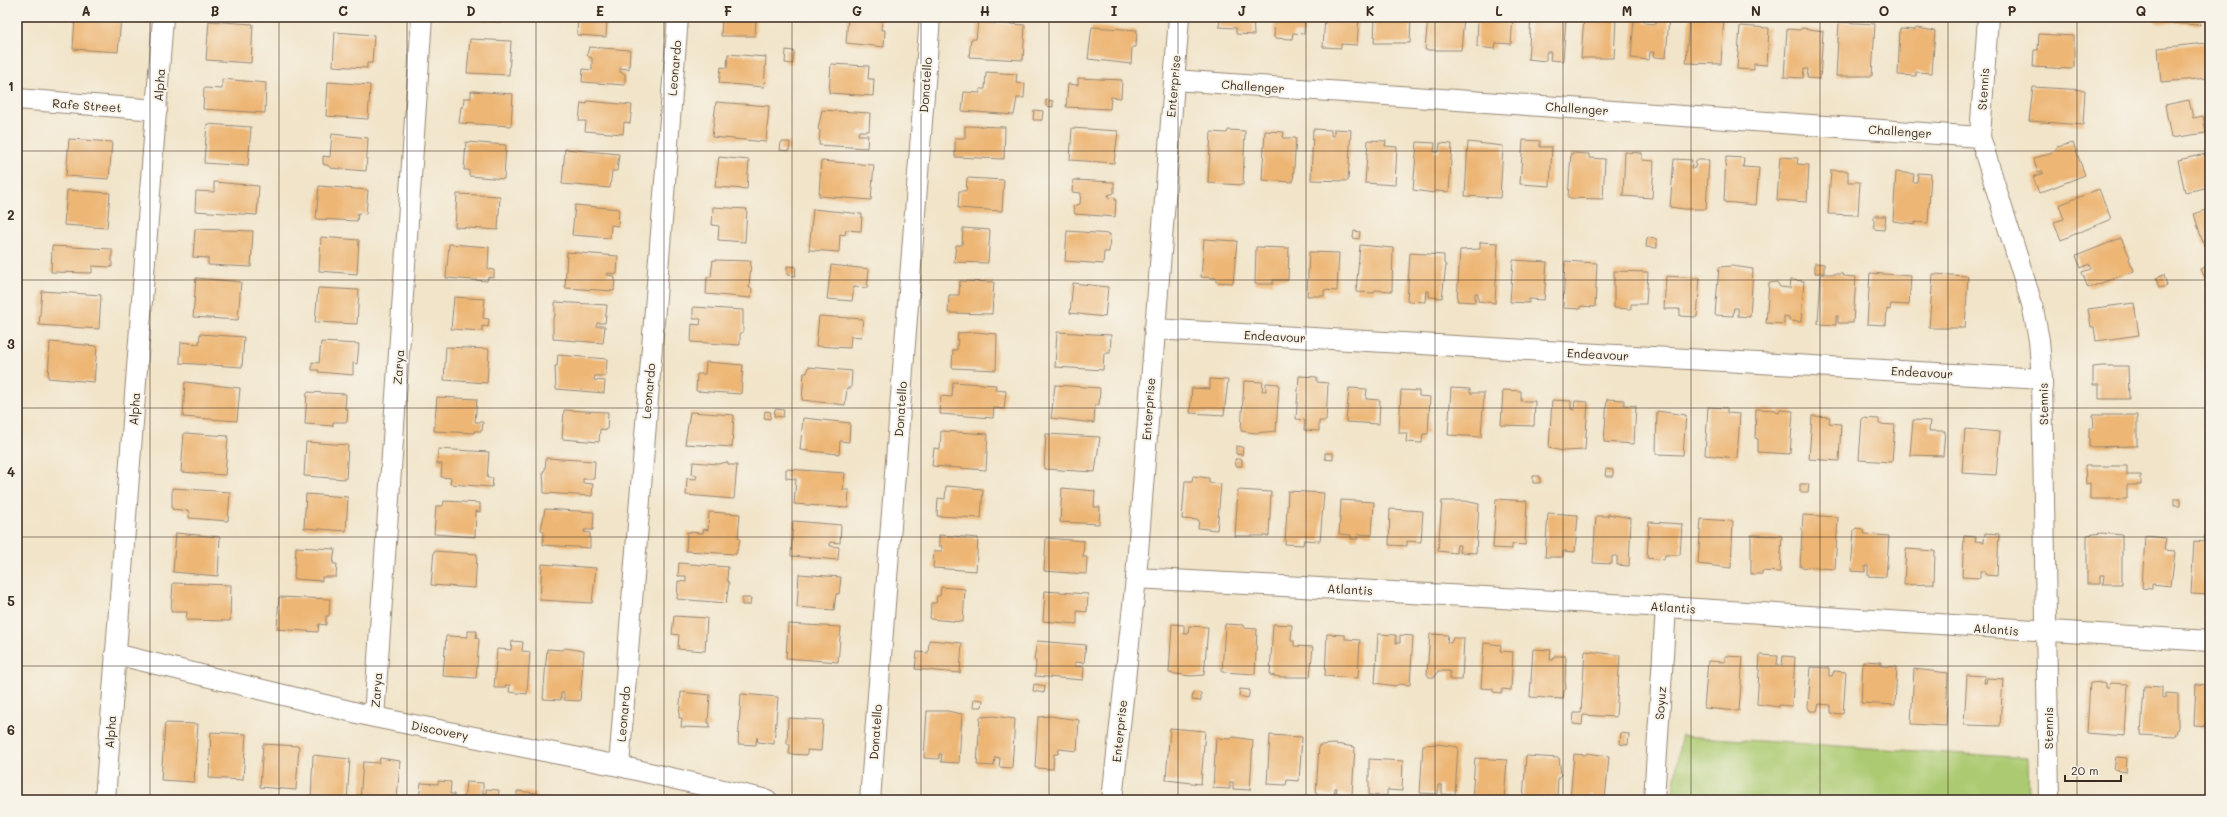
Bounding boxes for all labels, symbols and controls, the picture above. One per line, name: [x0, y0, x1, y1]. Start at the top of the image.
text: A: [81, 2, 91, 19]
text: B: [211, 2, 220, 19]
text: C: [338, 2, 348, 19]
text: D: [466, 2, 476, 19]
text: E: [596, 2, 604, 19]
text: F: [724, 2, 732, 19]
text: G: [852, 2, 862, 19]
text: H: [980, 2, 990, 19]
text: I: [1111, 2, 1118, 19]
text: J: [1238, 2, 1246, 19]
text: K: [1366, 2, 1375, 19]
text: L: [1495, 2, 1503, 19]
text: M: [1622, 2, 1632, 19]
text: N: [1751, 2, 1761, 19]
text: O: [1879, 2, 1889, 19]
text: P: [2008, 2, 2017, 19]
text: Q: [2136, 2, 2146, 19]
street label: Leonardo: [664, 40, 684, 96]
street label: Enterprise: [1162, 54, 1184, 118]
street label: Donatello: [915, 57, 935, 113]
street label: Stennis: [1974, 67, 1992, 111]
street label: Alpha: [150, 68, 168, 102]
street label: Challenger: [1221, 76, 1285, 96]
text: 1: [8, 77, 14, 94]
street label: Rafe Street: [52, 95, 122, 115]
street label: Challenger: [1545, 98, 1609, 118]
street label: Challenger: [1868, 121, 1932, 141]
text: 2: [7, 206, 15, 223]
street label: Endeavour: [1244, 326, 1306, 346]
text: 3: [7, 335, 15, 352]
street label: Endeavour: [1567, 344, 1629, 364]
street label: Zarya: [389, 349, 407, 385]
street label: Endeavour: [1891, 362, 1953, 382]
street label: Leonardo: [638, 363, 658, 419]
street label: Enterprise: [1138, 377, 1158, 441]
street label: Donatello: [890, 381, 910, 437]
street label: Stennis: [2035, 383, 2051, 425]
street label: Alpha: [125, 392, 143, 426]
text: 4: [7, 463, 15, 480]
street label: Atlantis: [1327, 580, 1373, 598]
text: 5: [7, 592, 15, 609]
street label: Atlantis: [1650, 597, 1696, 617]
street label: Atlantis: [1973, 619, 2019, 639]
street label: Zarya: [367, 672, 385, 708]
street label: Soyuz: [1651, 685, 1669, 720]
street label: Leonardo: [613, 686, 633, 742]
street label: Enterprise: [1108, 699, 1130, 763]
street label: Donatello: [865, 704, 885, 760]
street label: Stennis: [2040, 707, 2056, 749]
street label: Alpha: [101, 715, 119, 749]
street label: Discovery: [410, 717, 470, 743]
text: 6: [7, 721, 15, 738]
scale bar: [2065, 757, 2121, 783]
text: 20 m: [2071, 762, 2099, 778]

